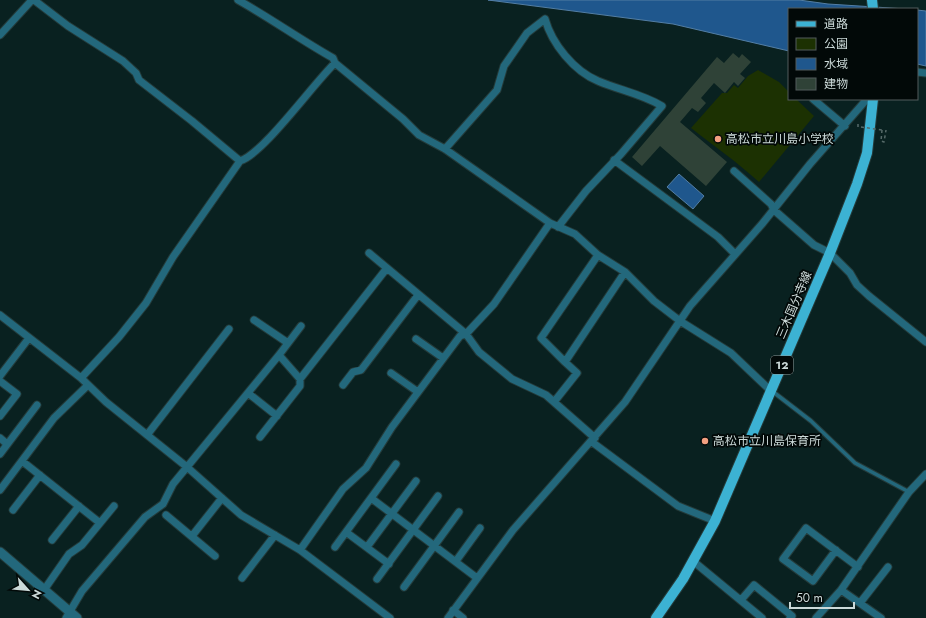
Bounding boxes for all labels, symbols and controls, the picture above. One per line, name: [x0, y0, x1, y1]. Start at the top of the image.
legend: [788, 8, 918, 100]
text: 道路: [824, 15, 848, 33]
text: 公園: [824, 35, 848, 53]
text: 水域: [824, 55, 848, 73]
text: 建物: [824, 75, 848, 93]
place label: 高松市立川島小学校: [726, 130, 834, 148]
marker: 高松市立川島小学校: [713, 134, 723, 144]
street label: 三木国分寺線: [772, 268, 816, 342]
road number: 12: [771, 356, 793, 374]
place label: 高松市立川島保育所: [713, 432, 821, 450]
marker: 高松市立川島保育所: [700, 436, 710, 446]
north arrow: [8, 570, 48, 610]
scale bar: [790, 584, 854, 610]
text: N: [28, 587, 46, 602]
text: 50 m: [796, 589, 823, 607]

